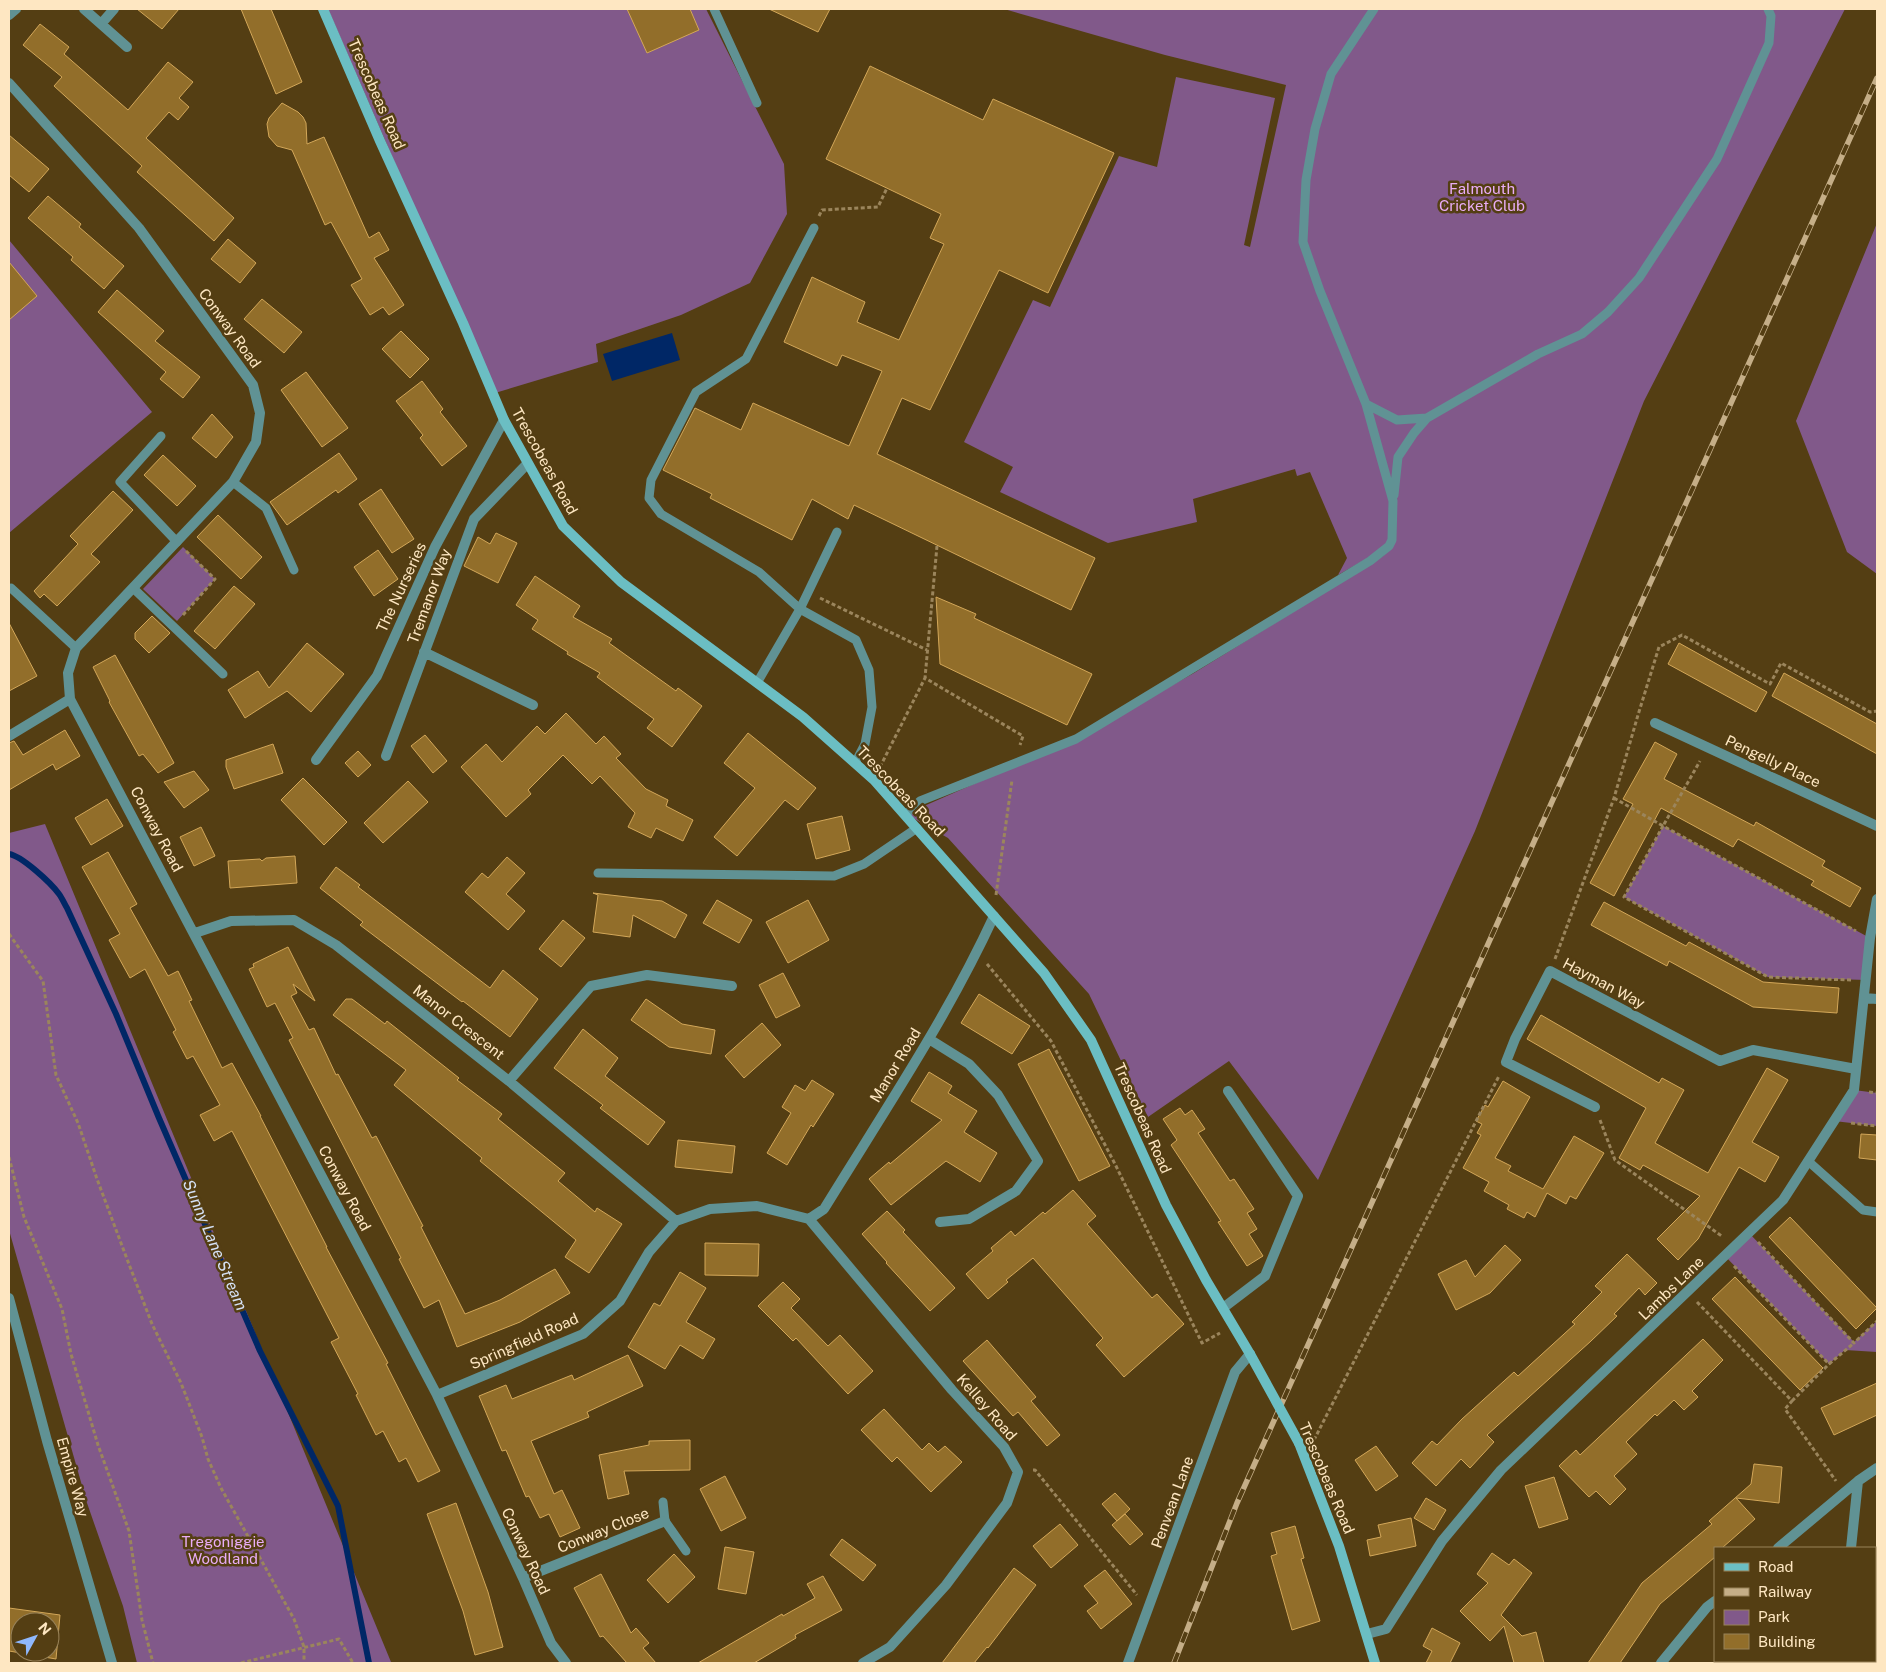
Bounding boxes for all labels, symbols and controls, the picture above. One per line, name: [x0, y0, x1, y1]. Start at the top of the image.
street label: Trescobeas Road: [345, 36, 409, 152]
park label: Falmouth Cricket Club: [1439, 180, 1525, 214]
street label: Conway Road: [196, 285, 264, 371]
street label: Trescobeas Road: [509, 405, 581, 517]
street label: The Nurseries: [373, 539, 429, 635]
street label: Tremanor Way: [404, 546, 454, 646]
street label: Pengelly Place: [1723, 731, 1823, 791]
street label: Trescobeas Road: [854, 742, 948, 840]
street label: Conway Road: [127, 784, 187, 874]
street label: Hayman Way: [1560, 954, 1648, 1012]
street label: Manor Crescent: [410, 981, 508, 1063]
street label: Manor Road: [866, 1025, 924, 1105]
street label: Trescobeas Road: [1111, 1060, 1175, 1176]
street label: Conway Road: [315, 1143, 375, 1233]
water label: Sunny Lane Stream: [179, 1177, 251, 1313]
street label: Lambs Lane: [1635, 1253, 1707, 1323]
street label: Springfield Road: [467, 1309, 581, 1373]
street label: Kelley Road: [954, 1370, 1020, 1444]
street label: Trescobeas Road: [1296, 1420, 1358, 1536]
street label: Empire Way: [54, 1435, 92, 1519]
street label: Penvean Lane: [1147, 1454, 1197, 1550]
street label: Conway Close: [555, 1504, 651, 1556]
street label: Conway Road: [498, 1505, 554, 1597]
park label: Tregoniggie Woodland: [181, 1533, 265, 1567]
legend: [1714, 1547, 1876, 1662]
text: Road: [1758, 1558, 1794, 1575]
text: Railway: [1758, 1583, 1812, 1600]
text: Park: [1758, 1608, 1790, 1625]
north arrow: [10, 1612, 60, 1662]
text: N: [35, 1619, 55, 1638]
text: Building: [1758, 1633, 1816, 1650]

